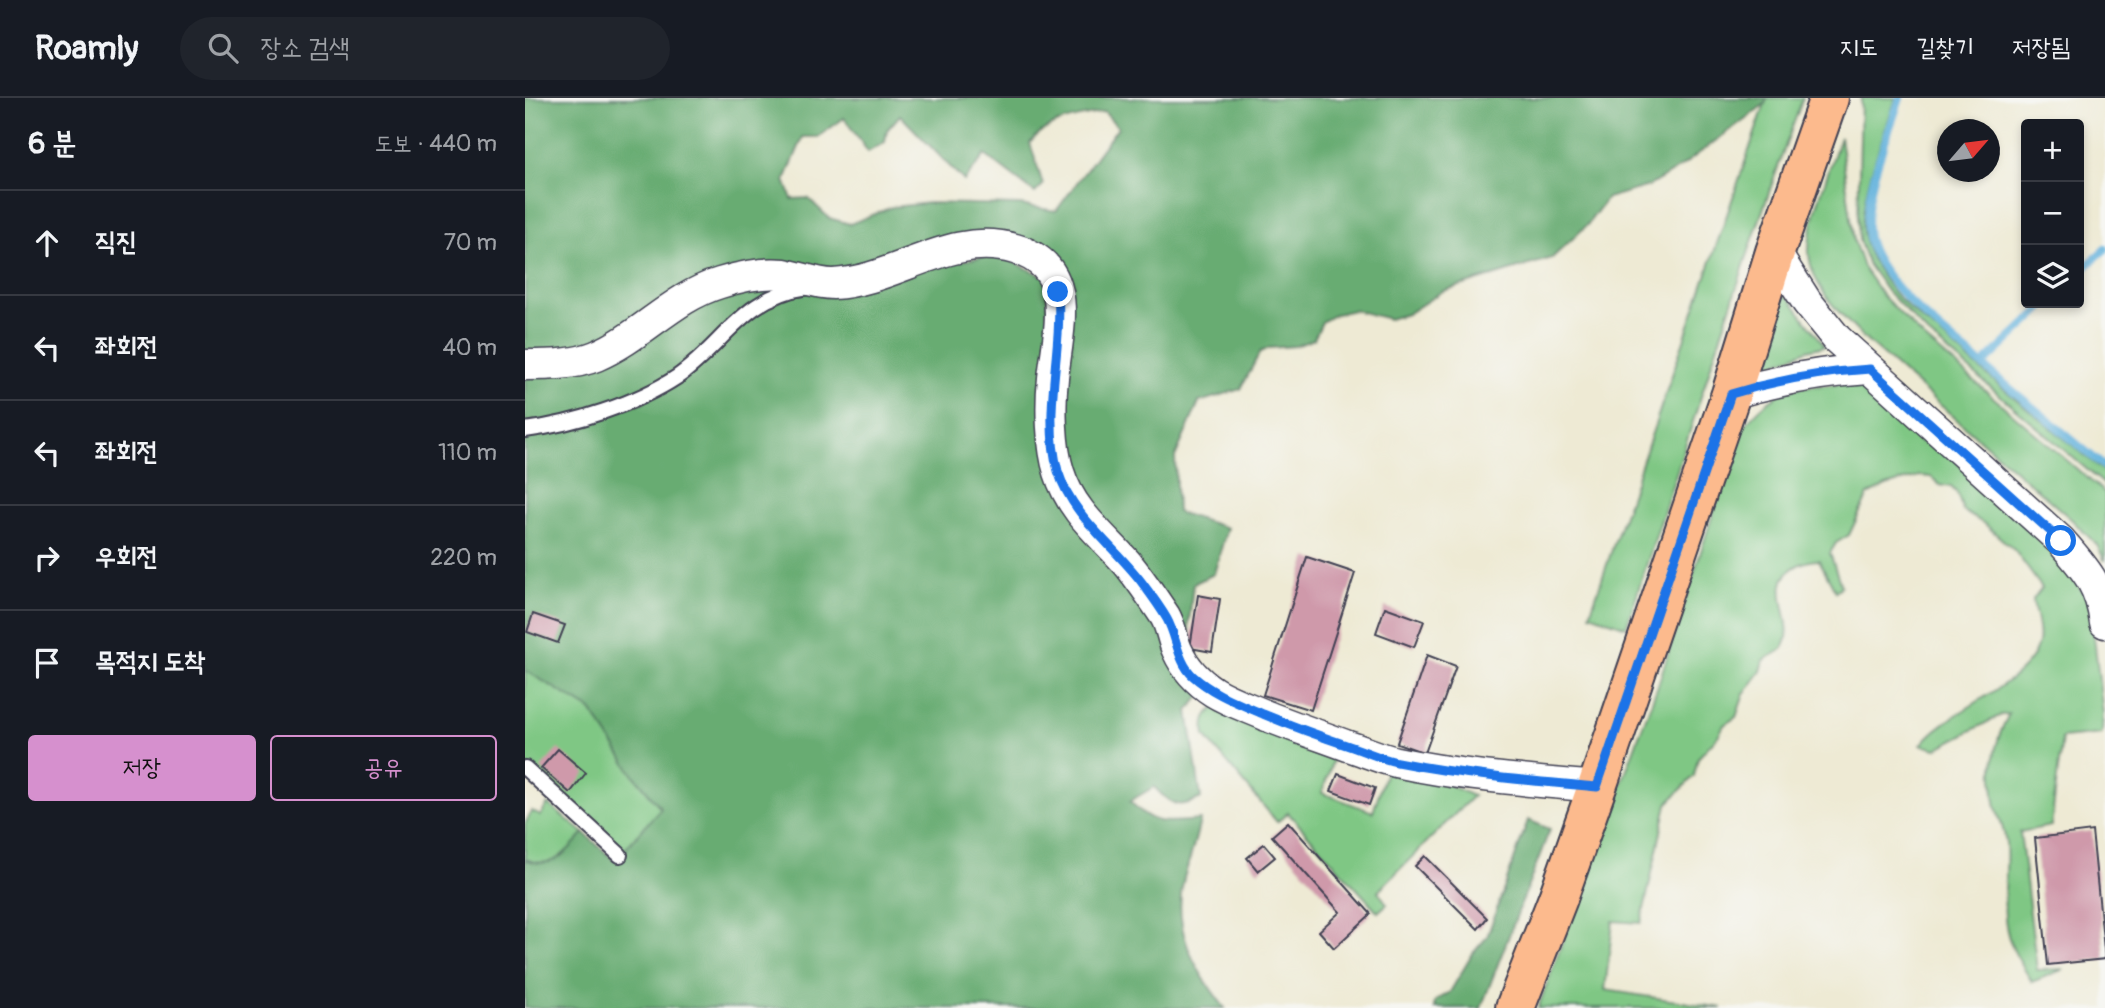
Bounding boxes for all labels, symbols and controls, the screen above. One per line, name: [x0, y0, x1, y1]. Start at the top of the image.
search box: [180, 17, 670, 80]
text: Roamly: [35, 28, 138, 69]
icon: search: [204, 29, 242, 67]
text: 장소 검색: [260, 32, 350, 64]
text: 지도: [1840, 33, 1878, 62]
text: 길찾기: [1916, 33, 1974, 62]
text: 저장됨: [2012, 33, 2070, 62]
north arrow: [1937, 119, 2000, 182]
map controls: [2021, 119, 2084, 308]
button: +: [2021, 119, 2084, 182]
text: 6 분: [28, 125, 76, 162]
text: 도보 · 440 m: [375, 129, 497, 158]
button: −: [2021, 182, 2084, 245]
icon: ahead: [28, 224, 66, 262]
text: 직진: [95, 226, 137, 258]
text: 70 m: [444, 228, 497, 257]
button: layers: [2021, 245, 2084, 308]
route end: [1042, 276, 1073, 307]
icon: left: [28, 329, 66, 367]
text: 좌회전: [95, 331, 158, 363]
text: 40 m: [443, 333, 497, 362]
icon: left: [28, 434, 66, 472]
text: 좌회전: [95, 436, 158, 468]
text: 110 m: [438, 438, 497, 467]
route start: [2045, 525, 2076, 556]
icon: right: [28, 539, 66, 577]
text: 우회전: [95, 541, 158, 573]
text: 220 m: [430, 543, 497, 572]
icon: arrive: [28, 644, 66, 682]
text: 목적지 도착: [95, 646, 205, 678]
button: 저장: [28, 735, 256, 801]
button: 공유: [270, 735, 497, 801]

